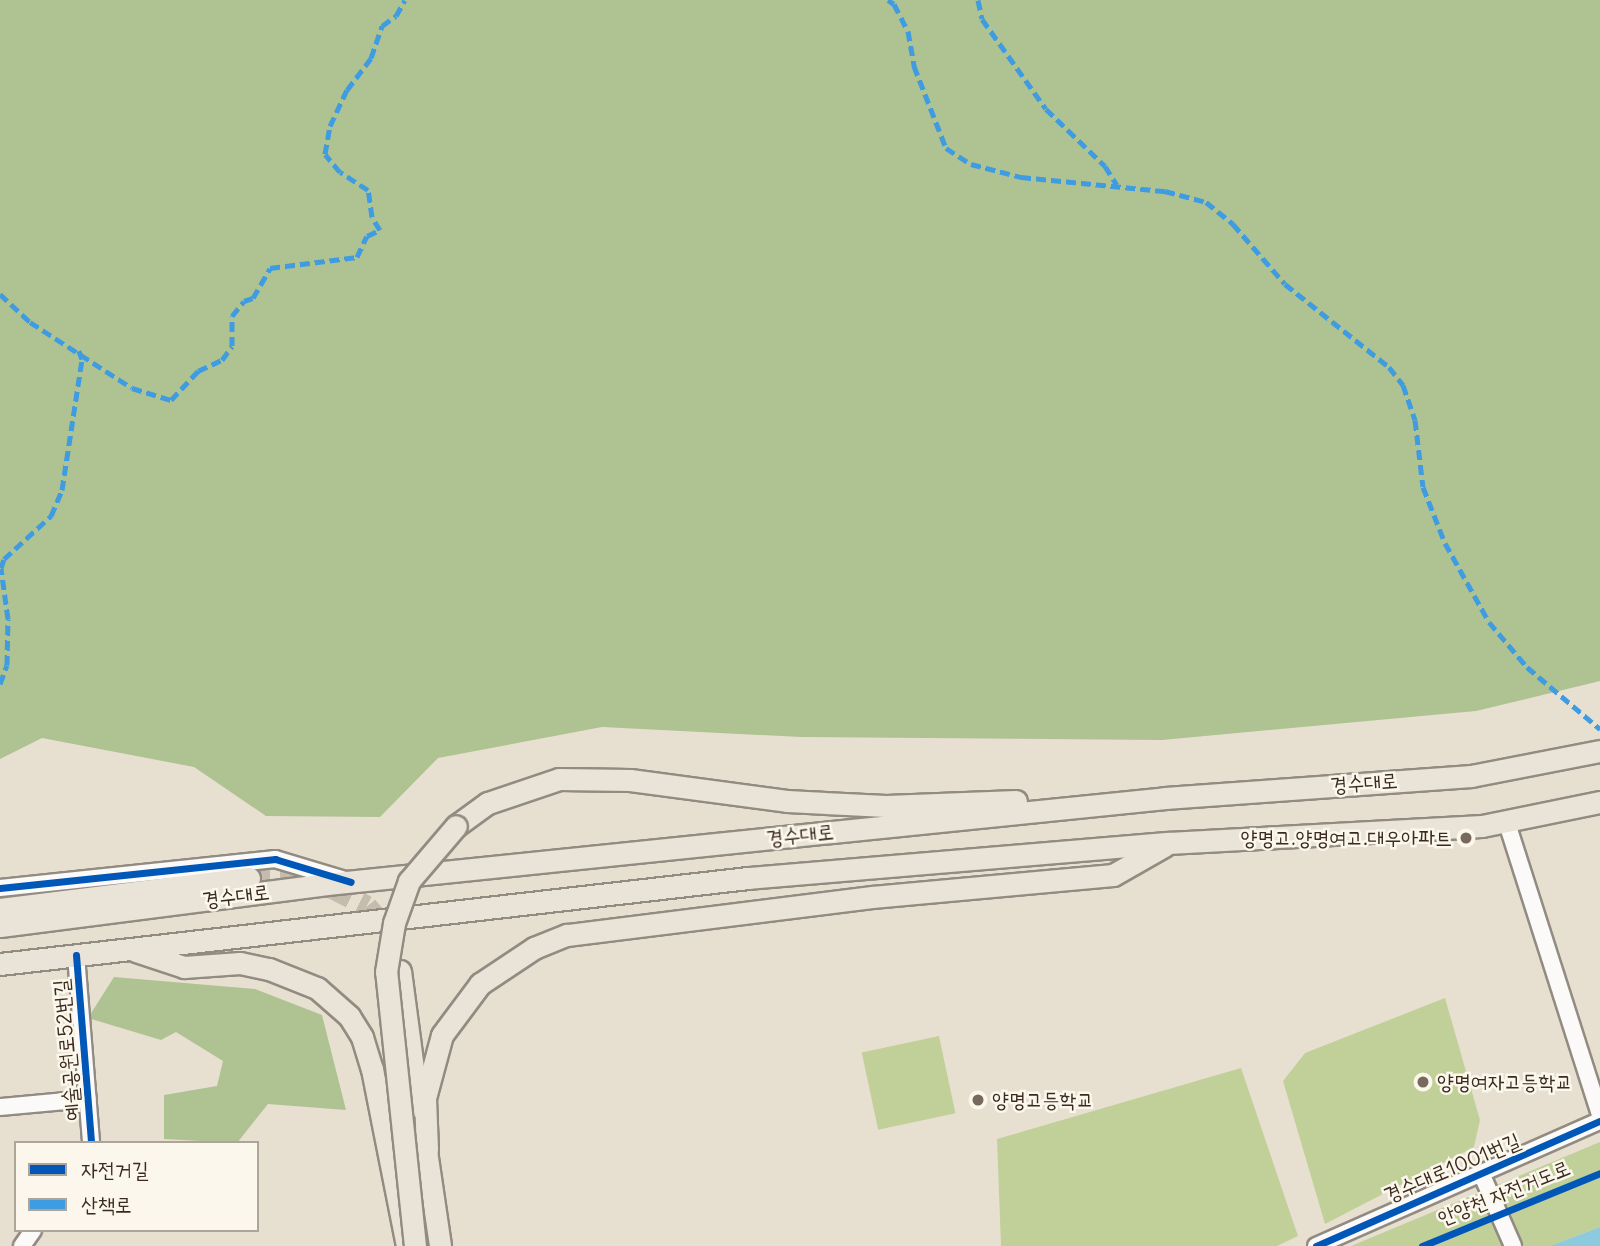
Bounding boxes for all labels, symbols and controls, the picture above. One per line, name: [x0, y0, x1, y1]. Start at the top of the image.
street label: 경수대로: [1329, 768, 1399, 798]
street label: 경수대로: [765, 819, 835, 851]
place label: 양명고.양명여고.대우아파트: [1241, 825, 1452, 851]
marker: 양명고.양명여고.대우아파트: [1458, 830, 1474, 846]
street label: 경수대로: [201, 879, 271, 913]
street label: 예술공원로52번길: [48, 978, 86, 1122]
place label: 양명여자고등학교: [1437, 1069, 1572, 1095]
marker: 양명여자고등학교: [1415, 1074, 1431, 1090]
place label: 양명고등학교: [992, 1087, 1093, 1113]
marker: 양명고등학교: [970, 1092, 986, 1108]
street label: 경수대로1001번길: [1380, 1128, 1524, 1208]
legend: [14, 1141, 259, 1232]
street label: 안양천 자전거도로: [1434, 1155, 1574, 1231]
text: 자전거길: [81, 1156, 149, 1183]
text: 산책로: [81, 1191, 132, 1218]

